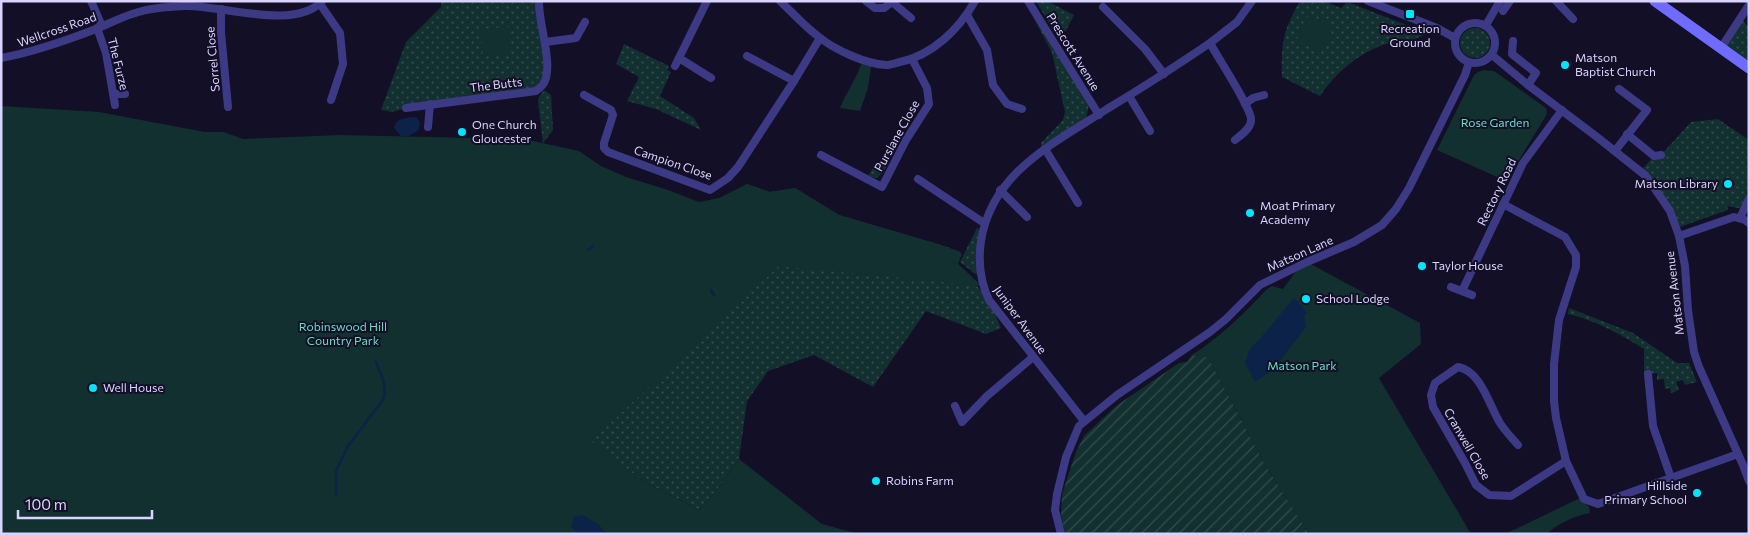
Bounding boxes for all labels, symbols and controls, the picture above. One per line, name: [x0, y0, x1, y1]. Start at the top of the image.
marker: Recreation Ground: [1404, 8, 1416, 20]
street label: Wellcross Road: [15, 9, 98, 49]
street label: Prescott Avenue: [1044, 10, 1103, 93]
place label: Recreation Ground: [1380, 21, 1440, 49]
street label: Sorrel Close: [202, 26, 222, 92]
street label: The Furze: [106, 36, 132, 91]
place label: Matson Baptist Church: [1575, 50, 1656, 78]
marker: Matson Baptist Church: [1559, 59, 1571, 71]
street label: The Butts: [469, 74, 523, 94]
street label: Purslane Close: [871, 97, 921, 174]
park label: Rose Garden: [1461, 115, 1529, 129]
place label: One Church Gloucester: [472, 117, 537, 145]
marker: One Church Gloucester: [456, 126, 468, 138]
street label: Campion Close: [632, 142, 714, 182]
street label: Rectory Road: [1474, 156, 1518, 228]
place label: Matson Library: [1635, 176, 1718, 190]
marker: Matson Library: [1722, 178, 1734, 190]
place label: Moat Primary Academy: [1260, 198, 1335, 226]
marker: Moat Primary Academy: [1244, 207, 1256, 219]
street label: Matson Lane: [1264, 232, 1335, 274]
street label: Matson Avenue: [1662, 250, 1686, 336]
place label: Taylor House: [1432, 258, 1503, 272]
marker: Taylor House: [1416, 260, 1428, 272]
street label: Juniper Avenue: [991, 283, 1050, 357]
place label: School Lodge: [1316, 291, 1389, 305]
marker: School Lodge: [1300, 293, 1312, 305]
park label: Robinswood Hill Country Park: [299, 319, 387, 347]
park label: Matson Park: [1267, 358, 1337, 372]
place label: Well House: [103, 380, 164, 394]
marker: Well House: [87, 382, 99, 394]
street label: Cranwell Close: [1442, 405, 1494, 482]
place label: Robins Farm: [886, 473, 954, 487]
marker: Robins Farm: [870, 475, 882, 487]
place label: Hillside Primary School: [1604, 478, 1687, 506]
marker: Hillside Primary School: [1691, 487, 1703, 499]
scale bar: [18, 488, 151, 520]
text: 100 m: [25, 495, 67, 513]

